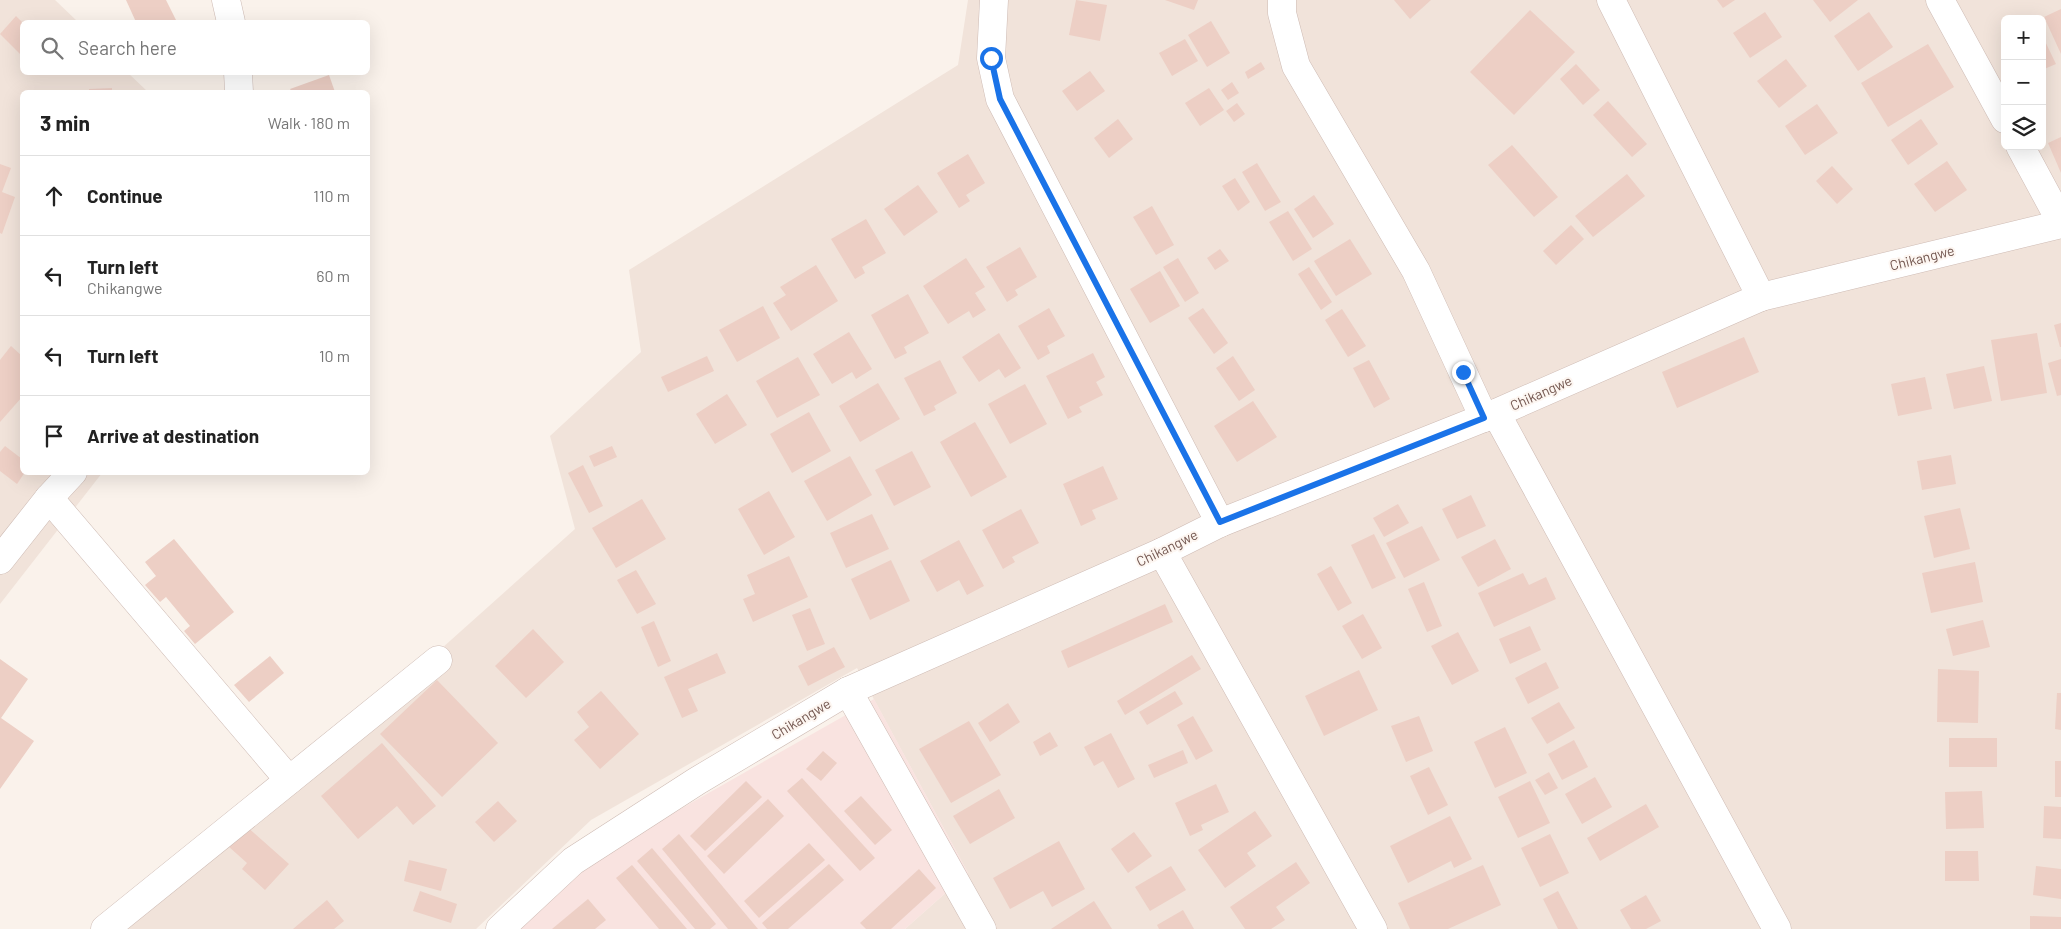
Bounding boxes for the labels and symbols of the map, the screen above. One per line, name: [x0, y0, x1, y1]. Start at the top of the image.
route start: [980, 47, 1003, 70]
street label: Chikangwe: [1888, 241, 1956, 274]
route end: [1452, 361, 1475, 384]
street label: Chikangwe: [1507, 371, 1574, 414]
street label: Chikangwe: [1133, 525, 1200, 570]
street label: Chikangwe: [768, 694, 833, 743]

